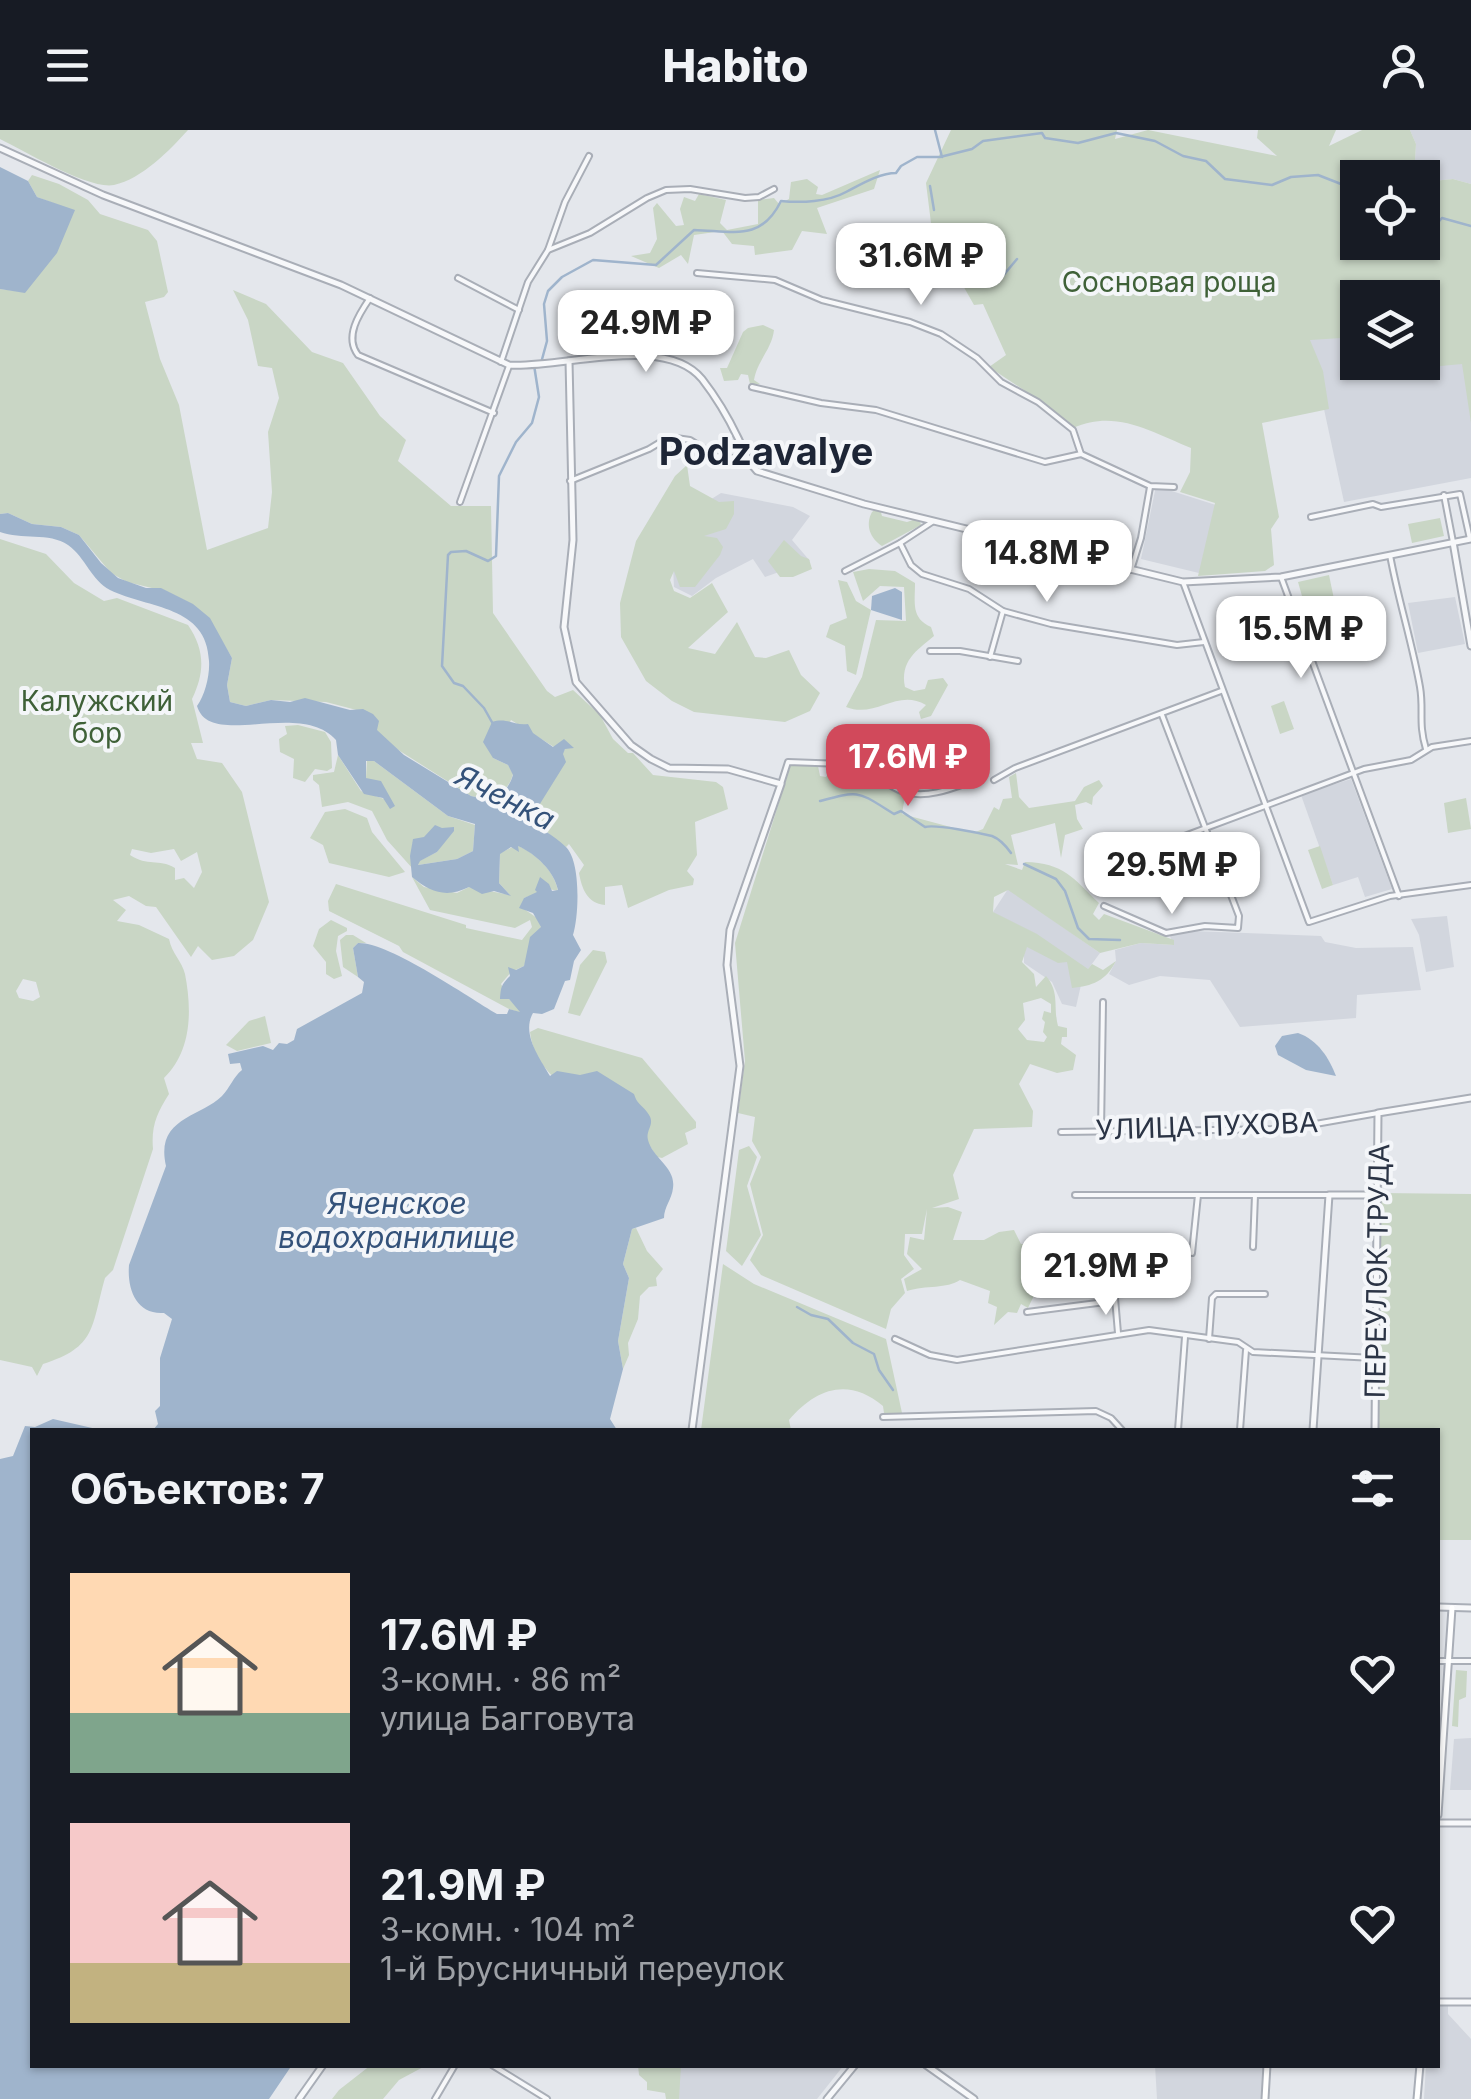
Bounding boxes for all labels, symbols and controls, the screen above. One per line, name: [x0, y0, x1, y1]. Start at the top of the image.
icon: menu: [40, 38, 95, 93]
text: Habito: [662, 38, 809, 93]
icon: person: [1376, 38, 1431, 93]
map controls: [1340, 160, 1440, 380]
button: locate: [1340, 160, 1440, 260]
pin: 31.6M ₽: [829, 223, 1013, 308]
text: 31.6M ₽: [858, 236, 984, 275]
park label: Сосновая роща: [1062, 265, 1276, 299]
button: layers: [1340, 280, 1440, 380]
pin: 24.9M ₽: [554, 290, 738, 375]
text: 24.9M ₽: [580, 303, 712, 342]
district label: Podzavalye: [659, 428, 873, 474]
pin: 14.8M ₽: [955, 520, 1139, 605]
text: 14.8M ₽: [984, 533, 1110, 572]
pin: 15.5M ₽: [1209, 596, 1393, 681]
text: 15.5M ₽: [1238, 609, 1364, 648]
park label: Калужский бор: [21, 684, 173, 750]
pin: 17.6M ₽: [816, 724, 1000, 809]
text: 17.6M ₽: [848, 737, 968, 776]
water label: Яченка: [449, 756, 561, 837]
pin: 29.5M ₽: [1080, 832, 1264, 917]
text: 29.5M ₽: [1106, 845, 1238, 884]
street label: УЛИЦА ПУХОВА: [1095, 1105, 1319, 1147]
street label: ПЕРЕУЛОК ТРУДА: [1358, 1143, 1396, 1399]
water label: Яченское водохранилище: [278, 1185, 516, 1255]
pin: 21.9M ₽: [1014, 1233, 1198, 1318]
text: 21.9M ₽: [1043, 1246, 1169, 1285]
icon: filters: [1345, 1461, 1400, 1516]
text: Объектов: 7: [70, 1463, 325, 1514]
text: 17.6M ₽: [380, 1609, 538, 1660]
icon: home: [150, 1613, 270, 1733]
icon: heart: [1345, 1646, 1400, 1701]
text: 3-комн. · 86 m²: [380, 1660, 621, 1699]
text: улица Багговута: [380, 1699, 635, 1738]
text: 21.9M ₽: [380, 1859, 546, 1910]
icon: home: [150, 1863, 270, 1983]
icon: heart: [1345, 1896, 1400, 1951]
text: 3-комн. · 104 m²: [380, 1910, 635, 1949]
text: 1-й Брусничный переулок: [380, 1949, 784, 1988]

